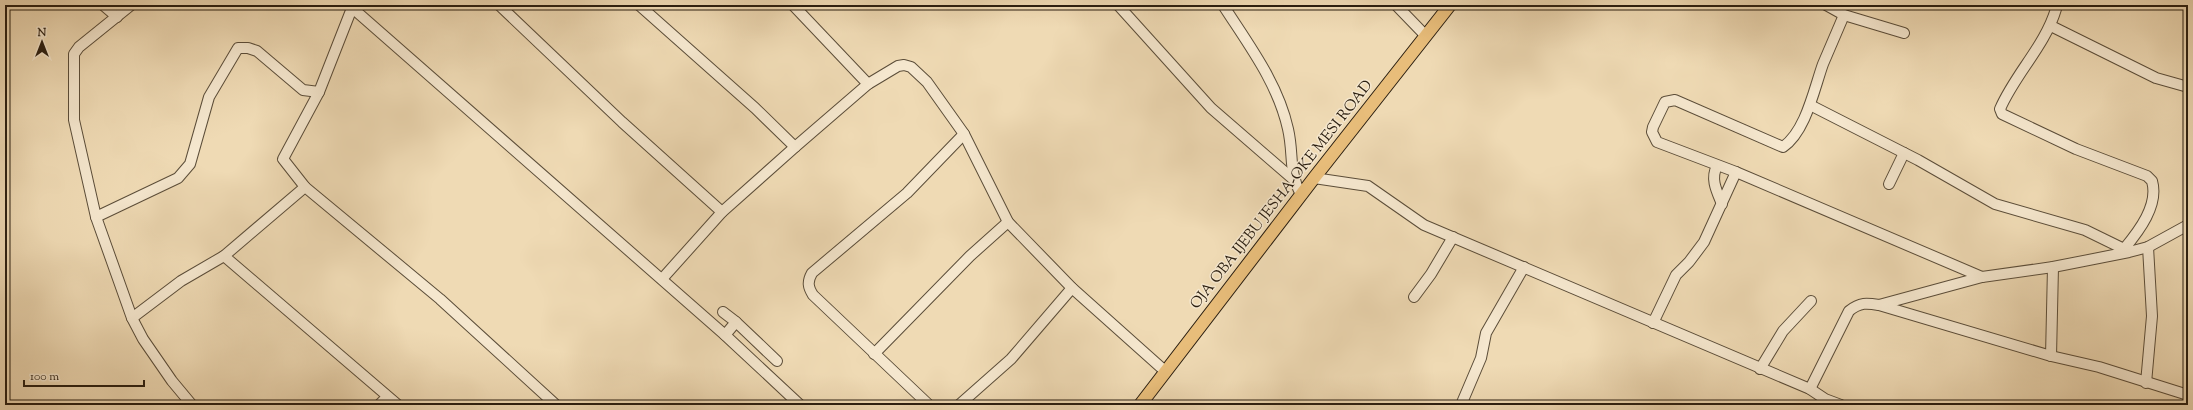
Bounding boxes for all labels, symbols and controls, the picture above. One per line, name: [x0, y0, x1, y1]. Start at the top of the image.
north arrow: [22, 22, 62, 62]
text: N: [37, 25, 47, 41]
street label: OJA OBA IJEBU JESHA-OKE MESI ROAD: [1186, 76, 1378, 314]
scale bar: [24, 362, 144, 388]
text: 100 m: [30, 368, 59, 386]

